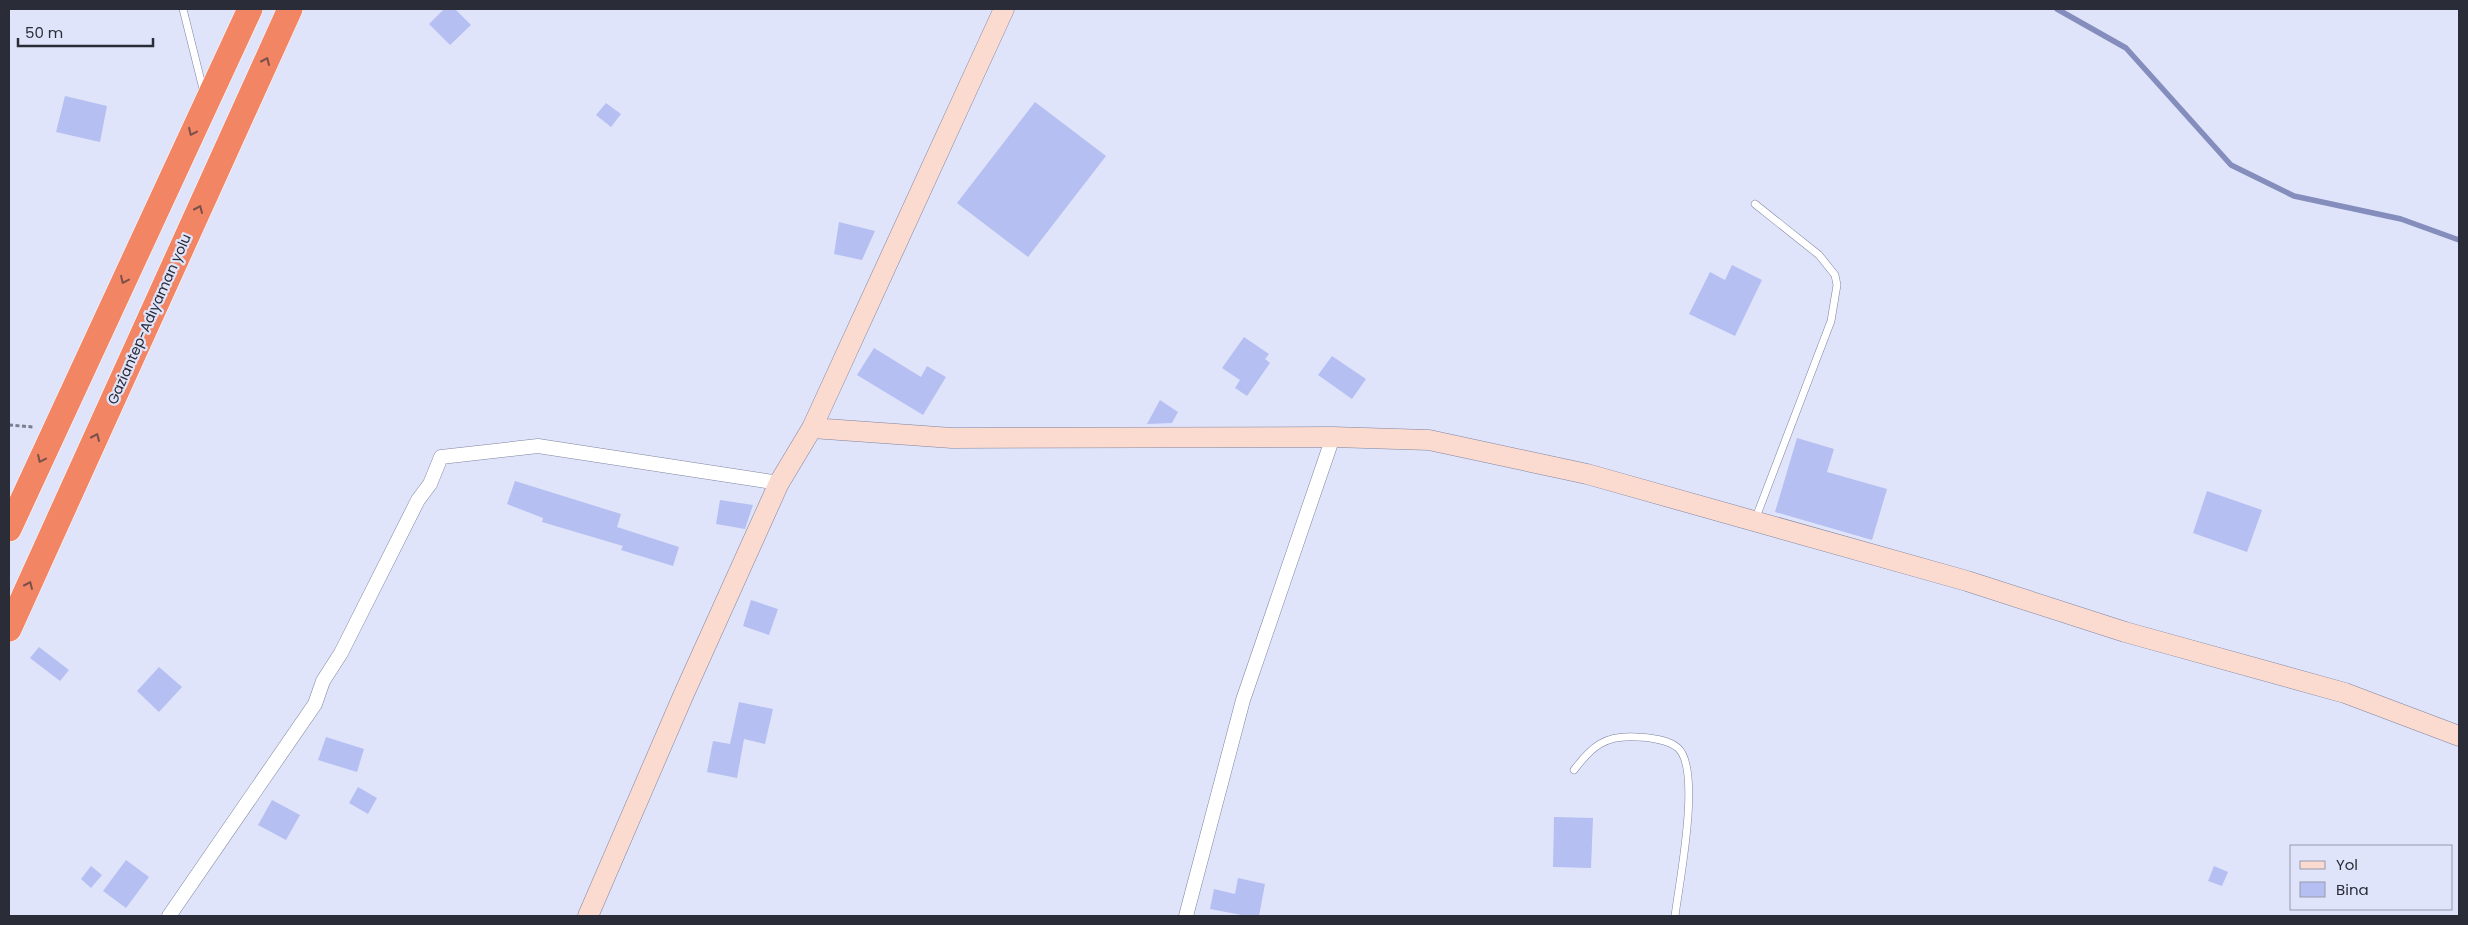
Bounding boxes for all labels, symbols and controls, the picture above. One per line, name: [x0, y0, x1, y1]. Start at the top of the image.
scale bar: [18, 15, 152, 47]
text: 50 m: [25, 22, 63, 43]
one-way arrow: [260, 57, 271, 66]
one-way arrow: [188, 127, 199, 136]
one-way arrow: [193, 205, 204, 214]
street label: Gaziantep-Adıyaman yolu: [102, 230, 196, 408]
one-way arrow: [120, 275, 130, 284]
one-way arrow: [90, 433, 100, 442]
one-way arrow: [36, 454, 47, 463]
one-way arrow: [22, 581, 33, 590]
legend: [2290, 845, 2453, 910]
text: Yol: [2336, 854, 2358, 875]
text: Bina: [2336, 879, 2369, 900]

